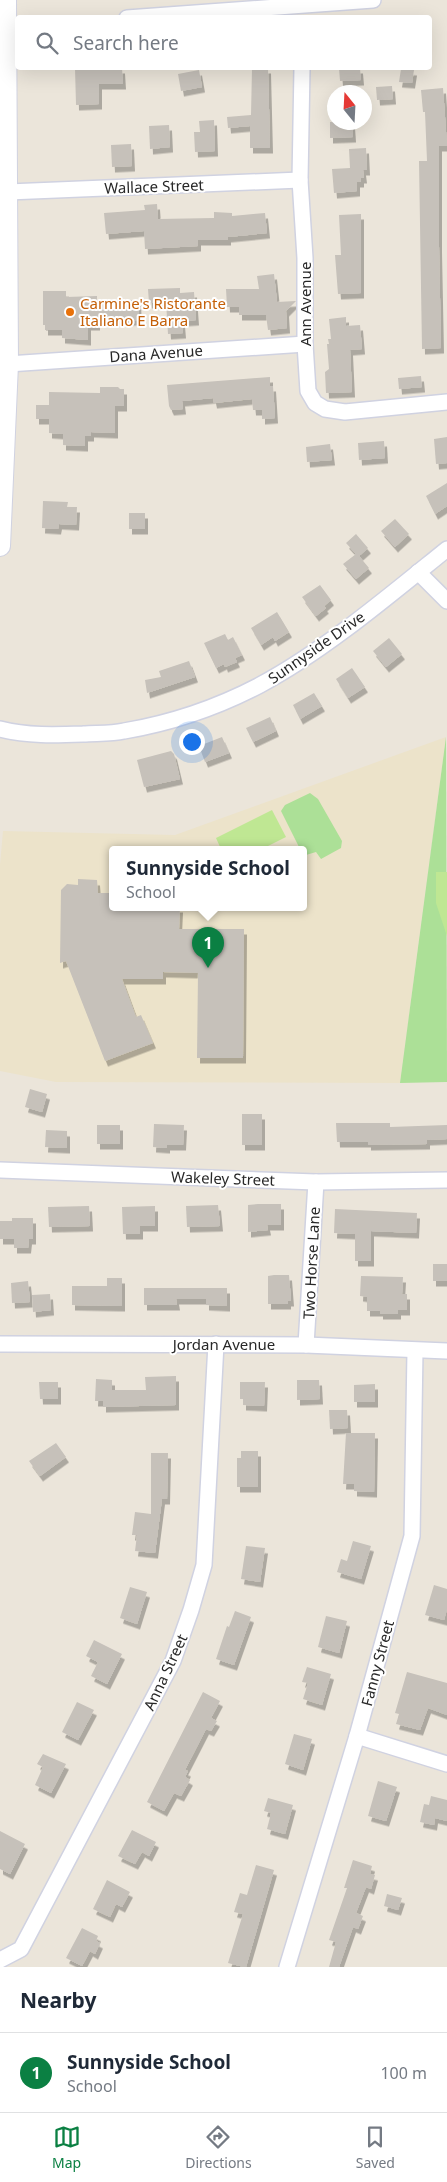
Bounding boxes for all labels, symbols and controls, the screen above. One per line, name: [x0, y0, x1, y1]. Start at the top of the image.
search box: [15, 15, 432, 70]
icon: search: [33, 29, 61, 57]
text: Search here: [73, 30, 179, 56]
north arrow: [327, 85, 372, 130]
street label: Wallace Street: [104, 174, 205, 198]
street label: Ann Avenue: [295, 262, 315, 346]
place label: Carmine's Ristorante Italiano E Barra: [80, 293, 226, 330]
marker: Carmine's Ristorante Italiano E Barra: [64, 306, 76, 318]
street label: Dana Avenue: [109, 340, 203, 366]
street label: Sunnyside Drive: [264, 606, 368, 688]
your location: [179, 729, 205, 755]
popup: [109, 846, 307, 911]
text: Sunnyside School: [126, 855, 290, 881]
text: School: [126, 881, 176, 903]
pin: 1: [192, 927, 224, 968]
street label: Wakeley Street: [171, 1166, 276, 1190]
street label: Two Horse Lane: [298, 1206, 324, 1320]
street label: Jordan Avenue: [171, 1334, 275, 1354]
street label: Fanny Street: [356, 1617, 398, 1708]
street label: Anna Street: [139, 1630, 192, 1714]
text: Nearby: [20, 1986, 96, 2014]
text: Sunnyside School: [67, 2049, 231, 2075]
text: 1: [31, 2062, 41, 2084]
text: 100 m: [380, 2062, 427, 2084]
text: School: [67, 2075, 117, 2097]
tab: Map: [52, 2123, 81, 2172]
tab: Directions: [185, 2123, 252, 2172]
tab: Saved: [356, 2123, 395, 2172]

